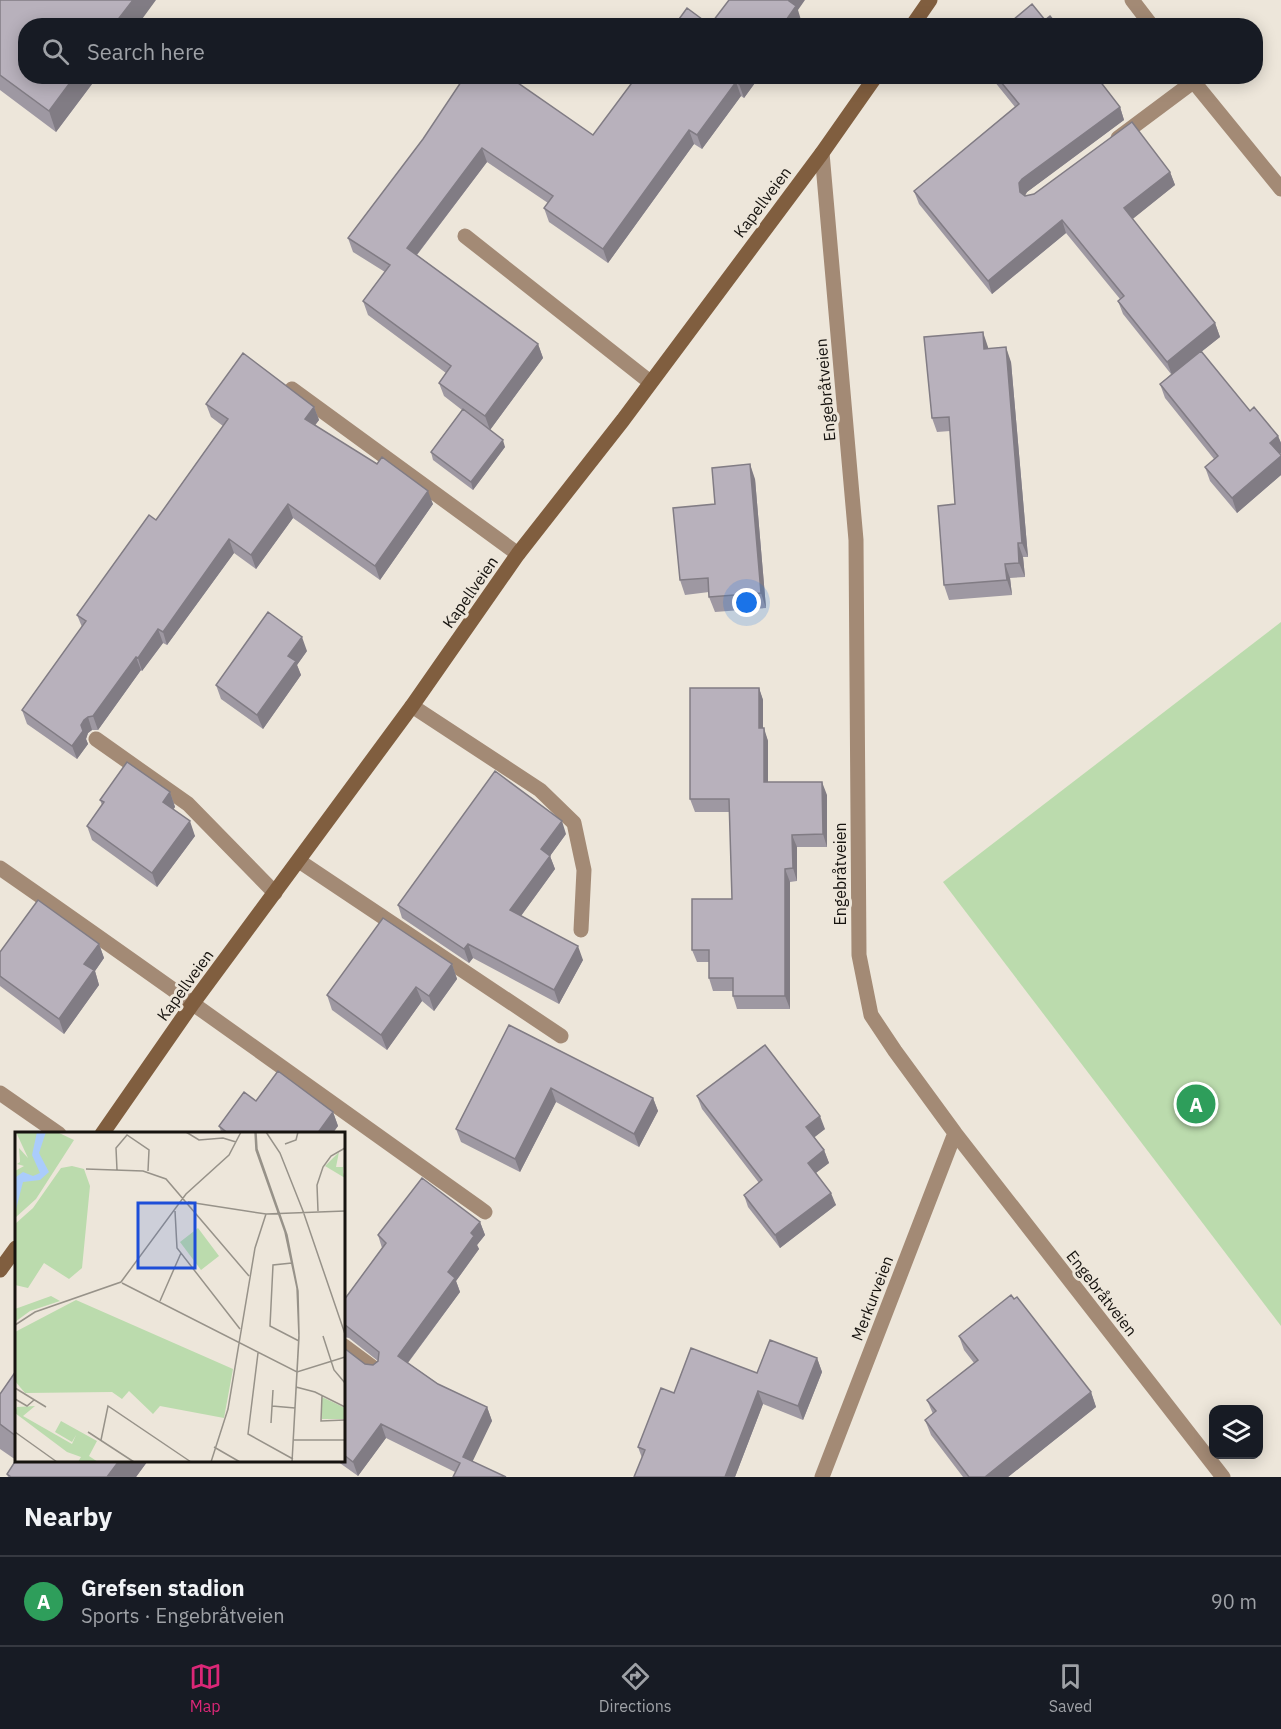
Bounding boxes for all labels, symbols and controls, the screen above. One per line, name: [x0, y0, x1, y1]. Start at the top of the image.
search box: [18, 18, 1263, 84]
icon: search: [39, 35, 72, 68]
text: Search here: [87, 37, 205, 66]
street label: Kapellveien: [729, 163, 795, 241]
street label: Engebråtveien: [811, 338, 839, 442]
street label: Kapellveien: [438, 552, 502, 632]
your location: [732, 588, 761, 617]
street label: Engebråtveien: [830, 822, 850, 926]
street label: Kapellveien: [152, 945, 218, 1025]
pin: A: [1176, 1082, 1216, 1126]
inset map: [15, 1132, 345, 1462]
street label: Engebråtveien: [1062, 1246, 1142, 1340]
street label: Merkurveien: [847, 1253, 897, 1343]
map controls: [1209, 1405, 1263, 1459]
button: layers: [1209, 1405, 1263, 1459]
text: Nearby: [24, 1499, 112, 1533]
text: Grefsen stadion: [81, 1573, 245, 1602]
text: A: [37, 1588, 50, 1615]
text: 90 m: [1211, 1588, 1257, 1615]
text: Sports · Engebråtveien: [81, 1602, 285, 1629]
tab: Map: [189, 1660, 222, 1716]
tab: Directions: [599, 1660, 672, 1716]
tab: Saved: [1049, 1660, 1092, 1716]

